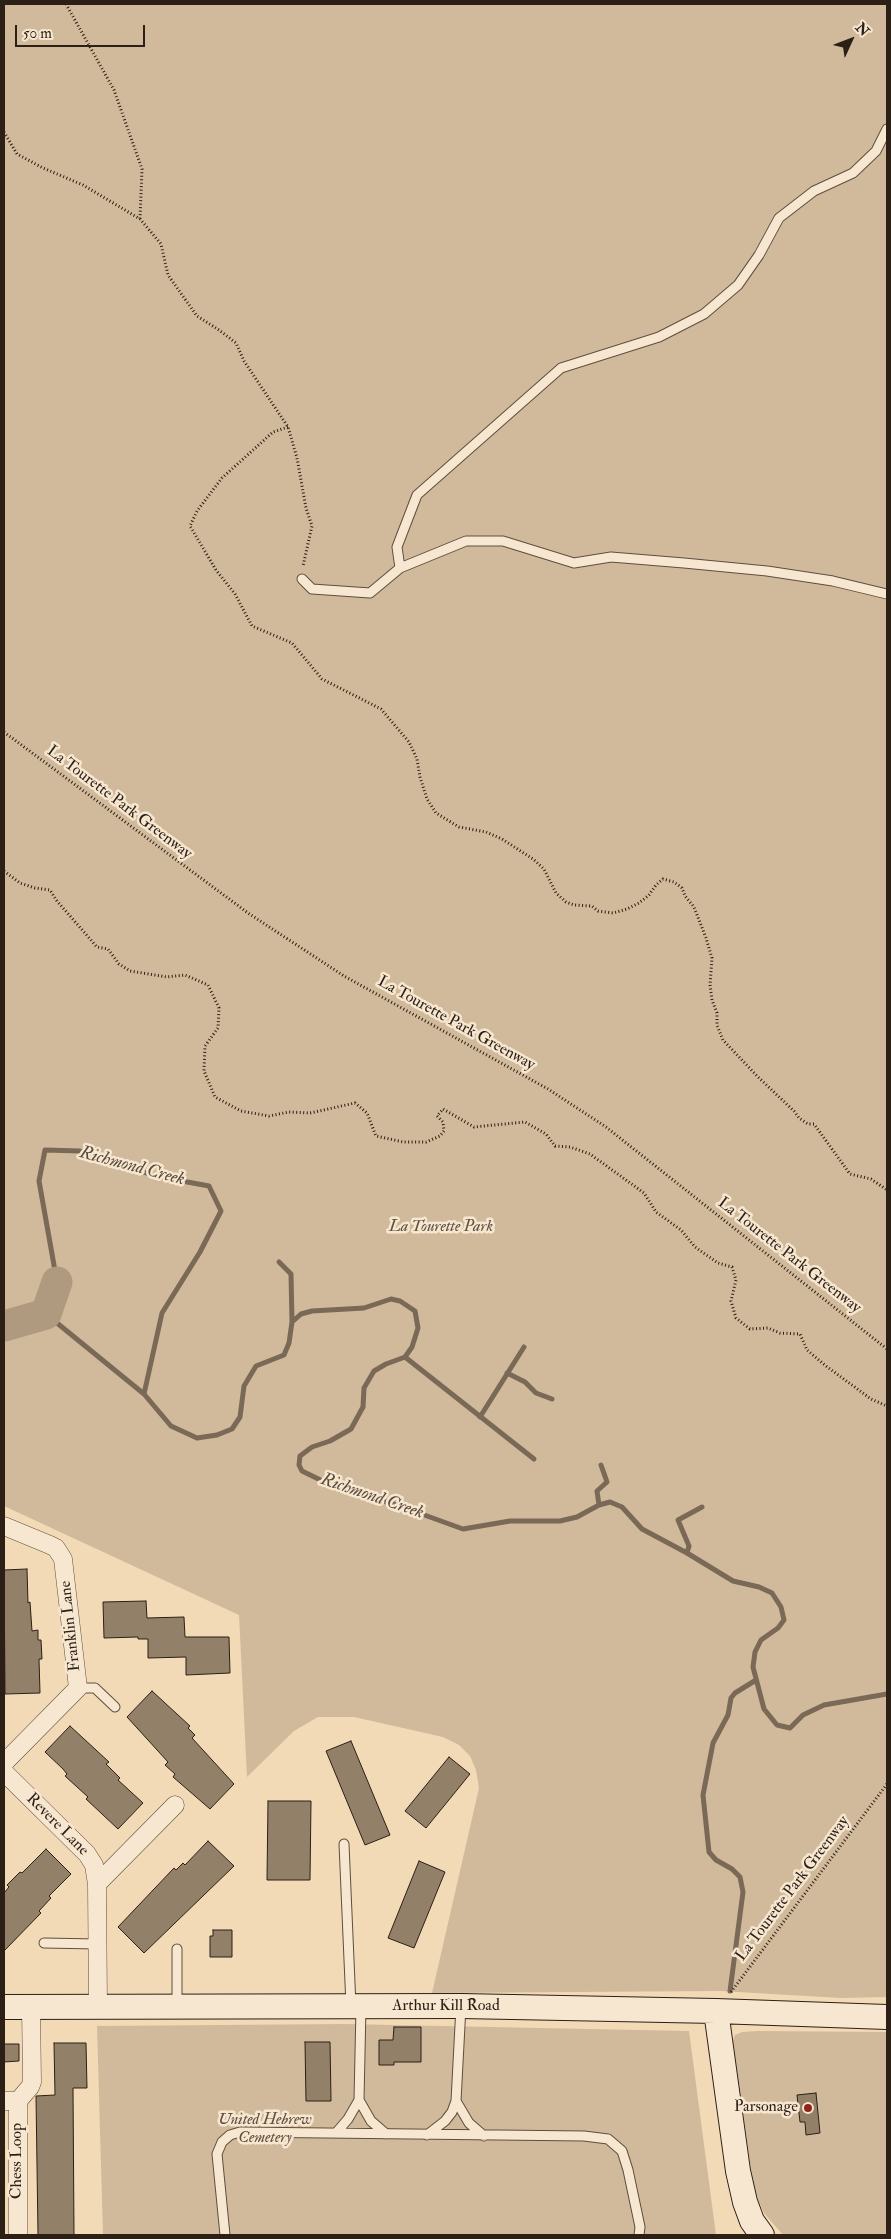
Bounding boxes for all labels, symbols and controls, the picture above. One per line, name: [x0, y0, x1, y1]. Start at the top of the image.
scale bar: [18, 15, 148, 47]
north arrow: [826, 15, 876, 65]
text: N: [852, 19, 873, 40]
text: 50 m: [23, 24, 52, 43]
street label: La Tourette Park Greenway: [43, 742, 195, 864]
street label: La Tourette Park Greenway: [374, 973, 538, 1075]
water label: Richmond Creek: [77, 1143, 187, 1191]
street label: La Tourette Park Greenway: [713, 1194, 865, 1318]
park label: La Tourette Park: [389, 1218, 493, 1238]
water label: Richmond Creek: [318, 1469, 426, 1525]
street label: Franklin Lane: [57, 1580, 85, 1672]
street label: Revere Lane: [22, 1790, 92, 1860]
street label: La Tourette Park Greenway: [732, 1813, 854, 1965]
street label: Arthur Kill Road: [392, 1997, 500, 2017]
place label: Parsonage: [734, 2098, 798, 2118]
marker: Parsonage: [802, 2102, 814, 2114]
park label: United Hebrew Cemetery: [218, 2111, 312, 2149]
street label: Chess Loop: [8, 2123, 28, 2199]

